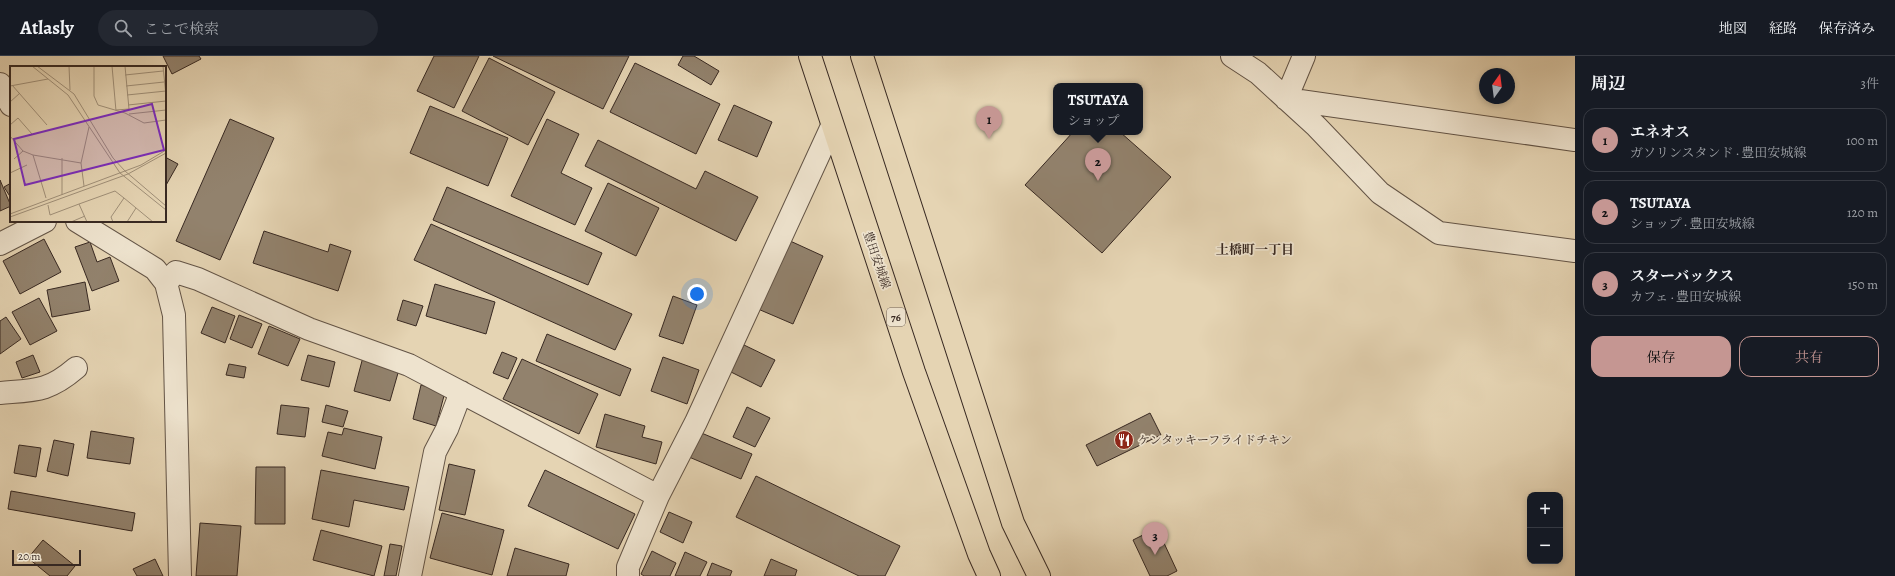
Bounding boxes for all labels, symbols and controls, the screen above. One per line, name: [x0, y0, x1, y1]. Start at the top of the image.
search box: [98, 10, 378, 46]
text: Atlasly: [20, 15, 74, 41]
icon: search: [112, 17, 134, 39]
text: ここで検索: [144, 19, 219, 39]
text: 地図: [1719, 19, 1747, 38]
text: 経路: [1769, 19, 1797, 38]
text: 保存済み: [1819, 19, 1875, 38]
inset map: [10, 66, 166, 222]
north arrow: [1479, 68, 1515, 104]
text: 周辺: [1591, 72, 1625, 95]
text: 3件: [1861, 75, 1879, 92]
popup: [1053, 83, 1143, 135]
text: TSUTAYA: [1068, 90, 1128, 110]
pin: 1: [976, 106, 1002, 139]
text: ショップ: [1068, 112, 1119, 129]
text: エネオス: [1630, 122, 1690, 142]
text: 1: [1603, 132, 1607, 149]
text: 100 m: [1846, 132, 1878, 149]
text: ガソリンスタンド · 豊田安城線: [1630, 144, 1806, 161]
pin: 2: [1085, 148, 1111, 181]
text: TSUTAYA: [1630, 193, 1691, 213]
text: 2: [1602, 204, 1608, 221]
text: 120 m: [1847, 204, 1878, 221]
text: ショップ · 豊田安城線: [1630, 215, 1754, 232]
street label: 豊田安城線: [860, 229, 894, 291]
district label: 土橋町一丁目: [1216, 241, 1294, 258]
text: スターバックス: [1630, 266, 1734, 286]
text: 3: [1602, 276, 1608, 293]
text: 150 m: [1848, 276, 1878, 293]
your location: [687, 284, 707, 304]
text: カフェ · 豊田安城線: [1630, 288, 1741, 305]
road number: 76: [887, 308, 905, 326]
button: 保存: [1591, 336, 1731, 377]
button: 共有: [1739, 336, 1879, 377]
restaurant icon: ケンタッキーフライドチキン: [1113, 429, 1135, 451]
place label: ケンタッキーフライドチキン: [1138, 432, 1292, 448]
map controls: [1527, 492, 1563, 564]
button: +: [1527, 492, 1563, 528]
pin: 3: [1142, 522, 1168, 555]
button: −: [1527, 528, 1563, 564]
scale bar: [12, 548, 81, 567]
text: 20 m: [18, 549, 40, 564]

